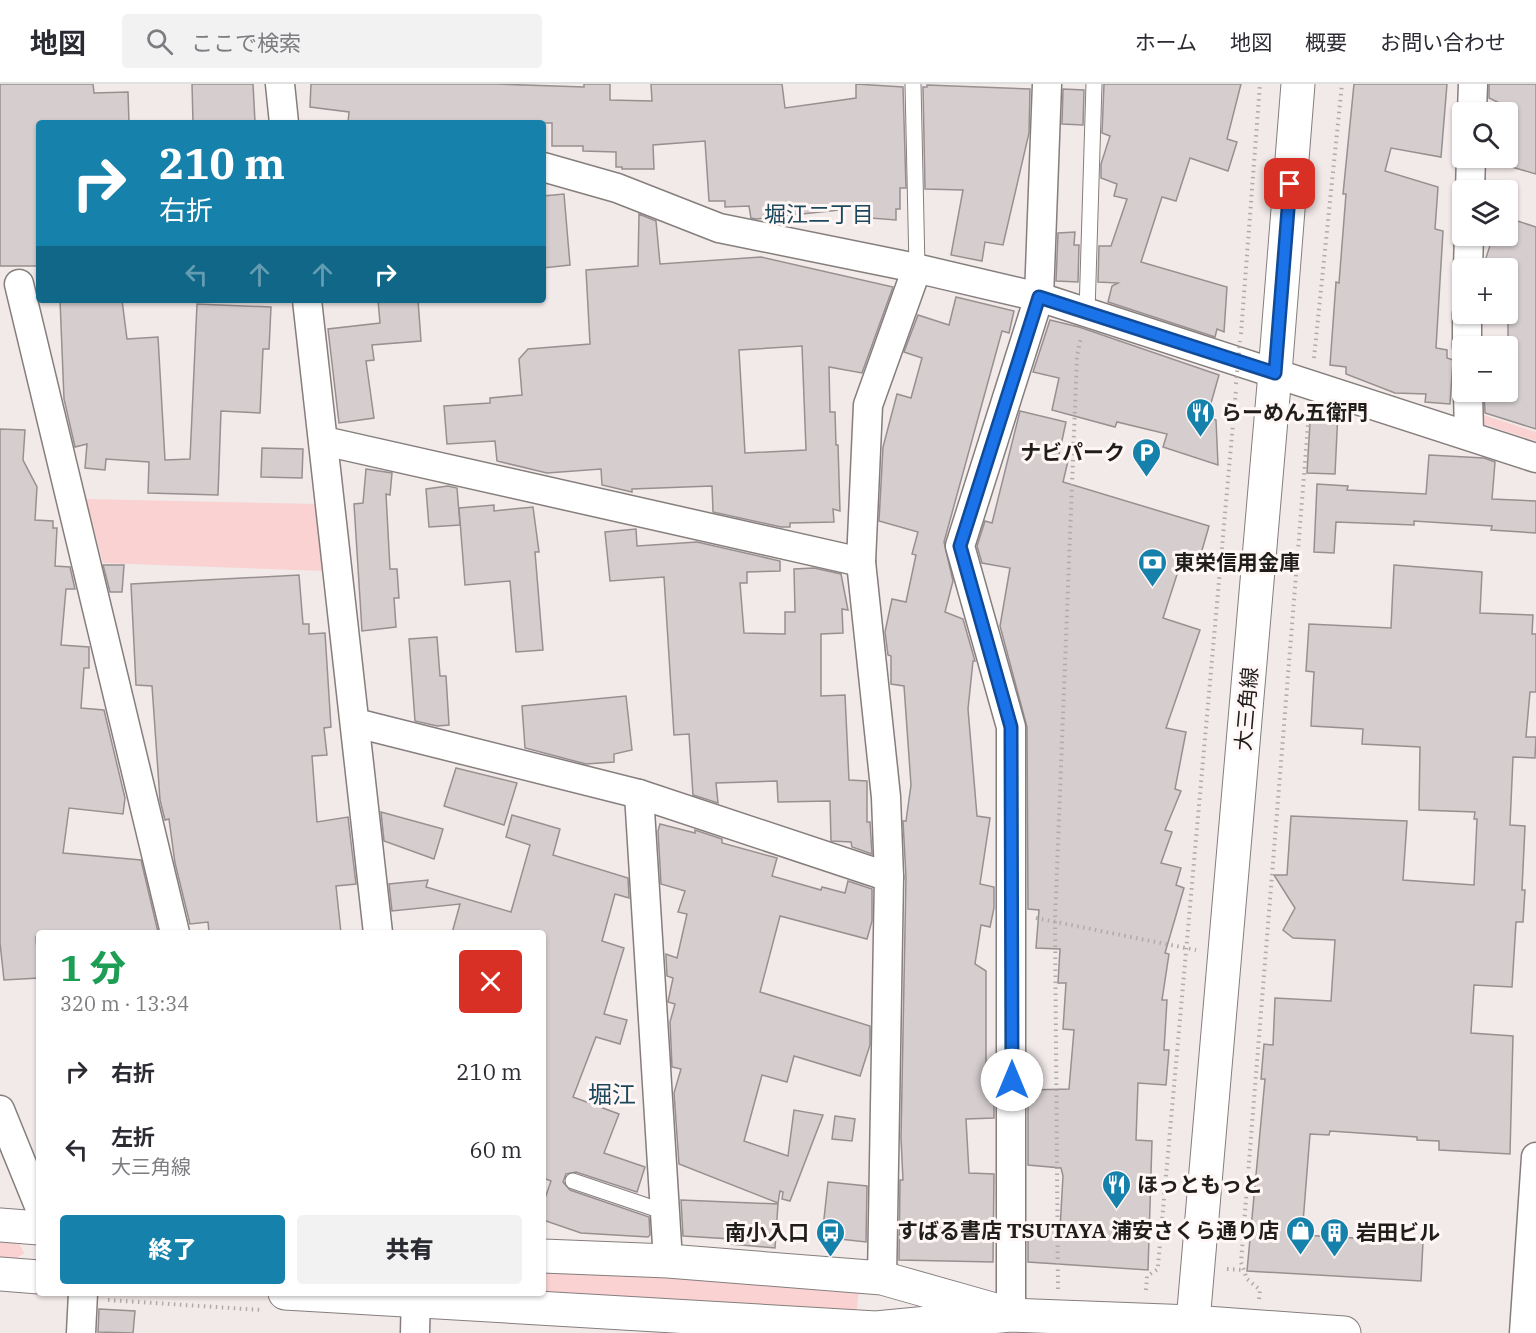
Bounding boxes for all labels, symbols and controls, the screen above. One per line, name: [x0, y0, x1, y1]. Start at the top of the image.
search box: [122, 14, 542, 68]
text: 地図: [30, 24, 86, 61]
icon: search: [143, 25, 176, 58]
text: ここで検索: [191, 28, 301, 57]
text: ホーム: [1135, 28, 1197, 56]
text: 地図: [1230, 28, 1272, 56]
text: 概要: [1305, 28, 1347, 56]
text: お問い合わせ: [1380, 28, 1506, 56]
map controls: [1452, 102, 1518, 402]
button: search: [1452, 102, 1518, 168]
text: 210 m: [159, 136, 285, 191]
icon: right: [60, 144, 138, 222]
pin: [1264, 158, 1315, 209]
icon: arrive: [1273, 167, 1306, 200]
button: layers: [1452, 180, 1518, 246]
text: 右折: [159, 192, 213, 227]
district label: 堀江二丁目: [764, 199, 874, 228]
icon: left: [180, 258, 213, 291]
icon: ahead: [243, 258, 276, 291]
icon: ahead: [306, 258, 339, 291]
icon: right: [369, 258, 402, 291]
button: +: [1452, 258, 1518, 324]
button: −: [1452, 336, 1518, 402]
restaurant icon: らーめん五衛門: [1184, 396, 1216, 438]
place label: らーめん五衛門: [1221, 398, 1368, 426]
parking icon: ナビパーク: [1130, 436, 1162, 478]
place label: ナビパーク: [1020, 438, 1125, 466]
bank icon: 東栄信用金庫: [1137, 546, 1169, 588]
place label: 東栄信用金庫: [1174, 548, 1300, 576]
street label: 大三角線: [1228, 666, 1264, 752]
text: 1 分: [60, 944, 126, 991]
button: close: [459, 950, 522, 1013]
text: 320 m · 13:34: [60, 990, 189, 1017]
position arrow: [980, 1048, 1044, 1112]
icon: right: [60, 1055, 93, 1088]
text: 210 m: [456, 1057, 522, 1086]
text: 右折: [111, 1058, 155, 1087]
district label: 堀江: [588, 1078, 636, 1110]
text: 左折: [111, 1122, 155, 1151]
icon: left: [60, 1133, 93, 1166]
text: 60 m: [470, 1135, 522, 1164]
text: 大三角線: [111, 1153, 191, 1180]
restaurant icon: ほっともっと: [1100, 1168, 1132, 1210]
place label: ほっともっと: [1137, 1170, 1263, 1198]
shop icon: すばる書店 TSUTAYA 浦安さくら通り店: [1284, 1214, 1316, 1256]
button: 終了: [60, 1215, 285, 1284]
button: 共有: [297, 1215, 522, 1284]
bus stop icon: 南小入口: [814, 1216, 846, 1258]
place label: すばる書店 TSUTAYA 浦安さくら通り店: [897, 1216, 1279, 1244]
building icon: 岩田ビル: [1319, 1216, 1351, 1258]
place label: 南小入口: [725, 1218, 809, 1246]
place label: 岩田ビル: [1356, 1218, 1440, 1246]

